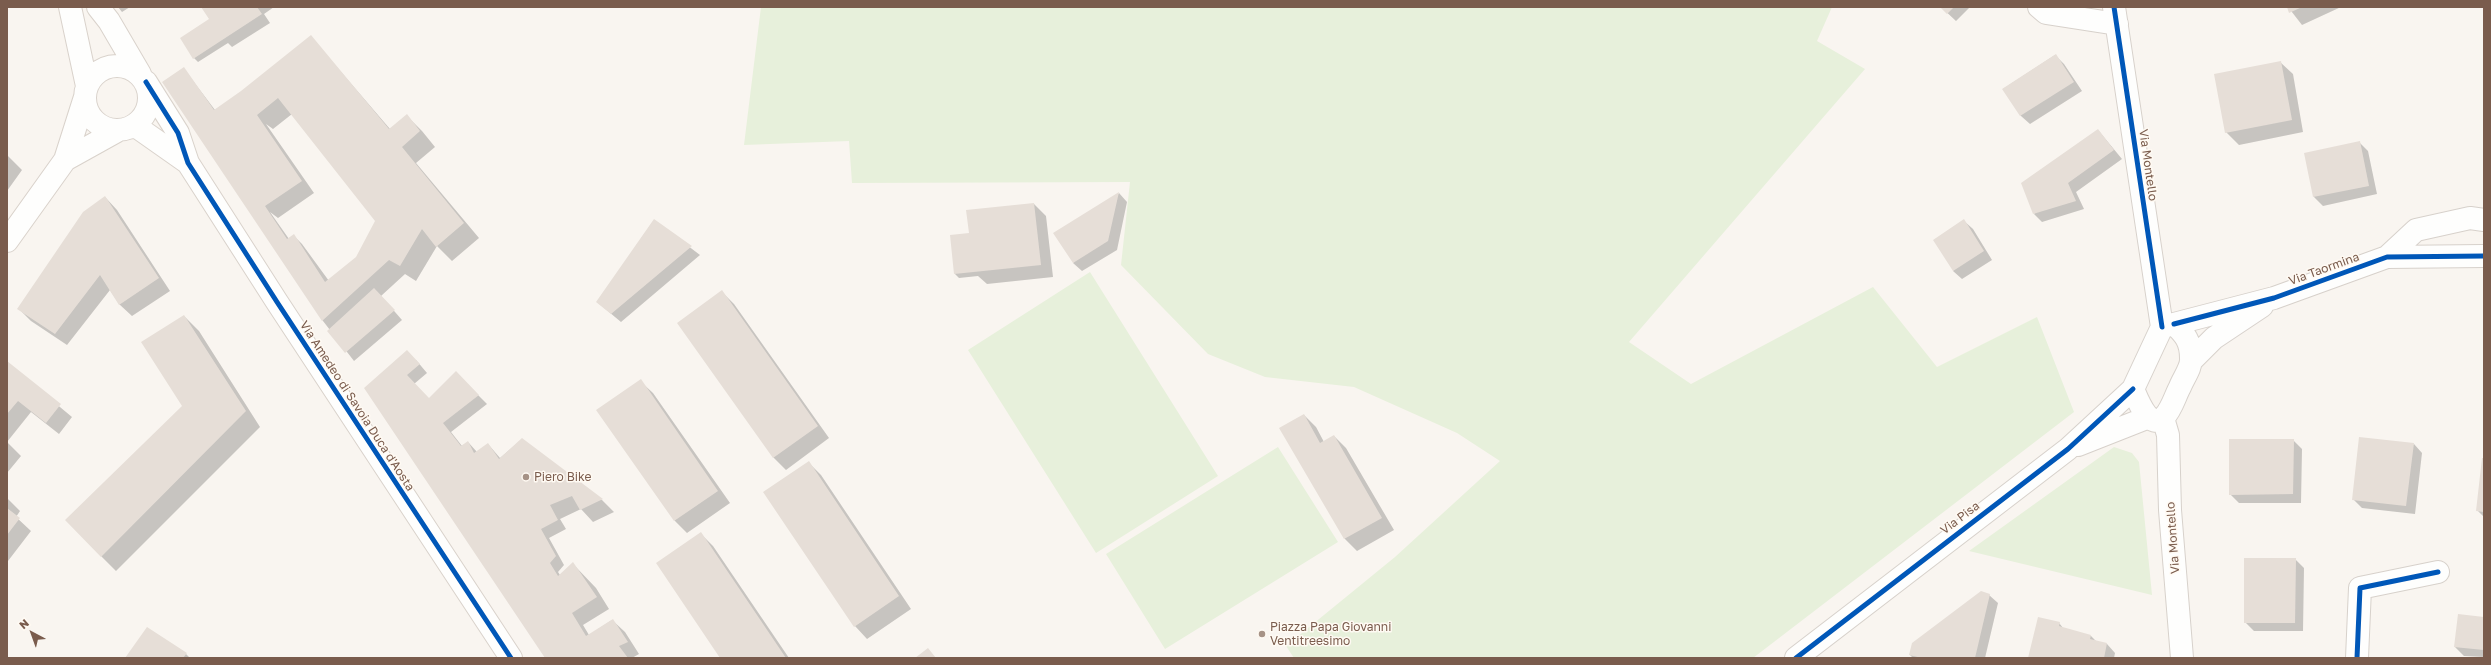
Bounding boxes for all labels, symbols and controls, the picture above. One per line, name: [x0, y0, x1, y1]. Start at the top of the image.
street label: Via Montello: [2136, 128, 2160, 202]
street label: Via Taormina: [2287, 250, 2361, 288]
street label: Via Amedeo di Savoia Duca d'Aosta: [297, 318, 417, 494]
place label: Piero Bike: [534, 470, 592, 484]
marker: Piero Bike: [521, 472, 531, 482]
street label: Via Pisa: [1938, 499, 1982, 537]
street label: Via Montello: [2163, 501, 2183, 575]
north arrow: [12, 613, 52, 653]
text: N: [16, 616, 31, 631]
place label: Piazza Papa Giovanni Ventitreesimo: [1270, 620, 1391, 648]
marker: Piazza Papa Giovanni Ventitreesimo: [1257, 629, 1267, 639]

